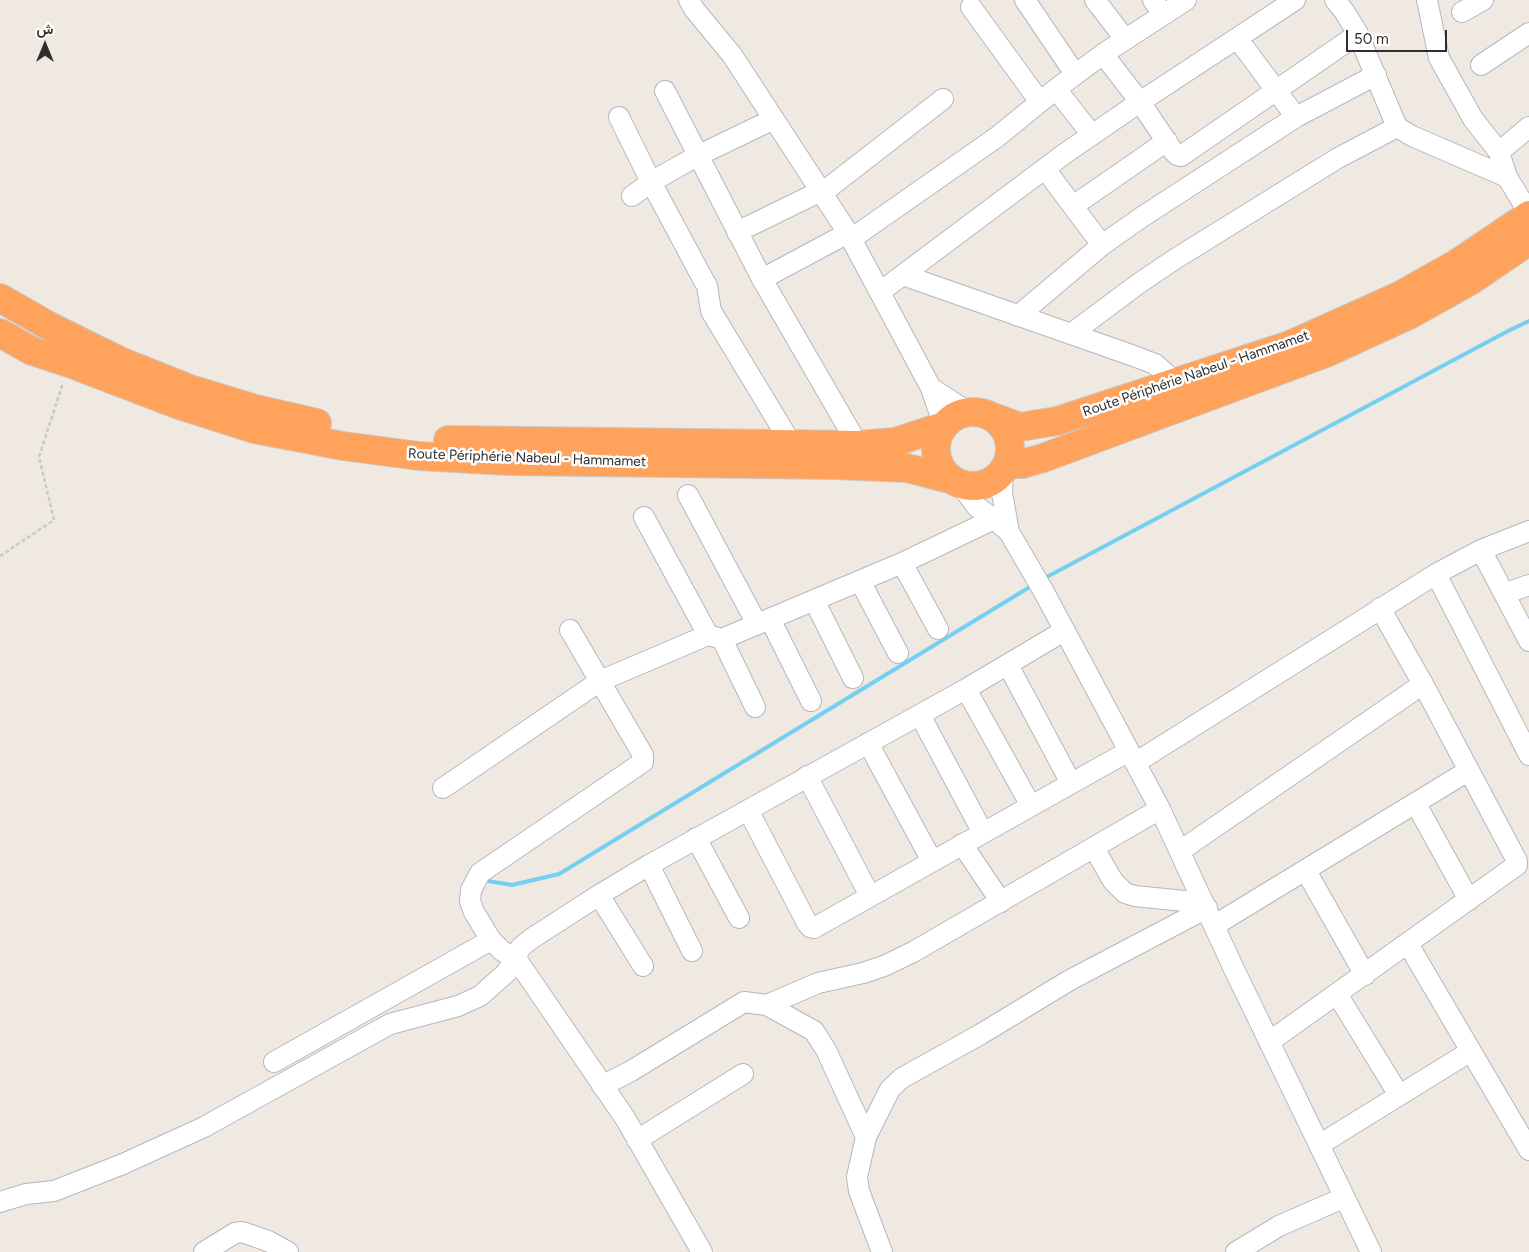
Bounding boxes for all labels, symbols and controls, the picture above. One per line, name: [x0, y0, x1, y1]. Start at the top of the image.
north arrow: [20, 20, 70, 70]
scale bar: [1349, 20, 1450, 52]
text: ش: [37, 21, 53, 38]
text: 50 m: [1354, 30, 1389, 48]
street label: Route Périphérie Nabeul - Hammamet: [1081, 327, 1311, 421]
street label: Route Périphérie Nabeul - Hammamet: [408, 445, 646, 471]

